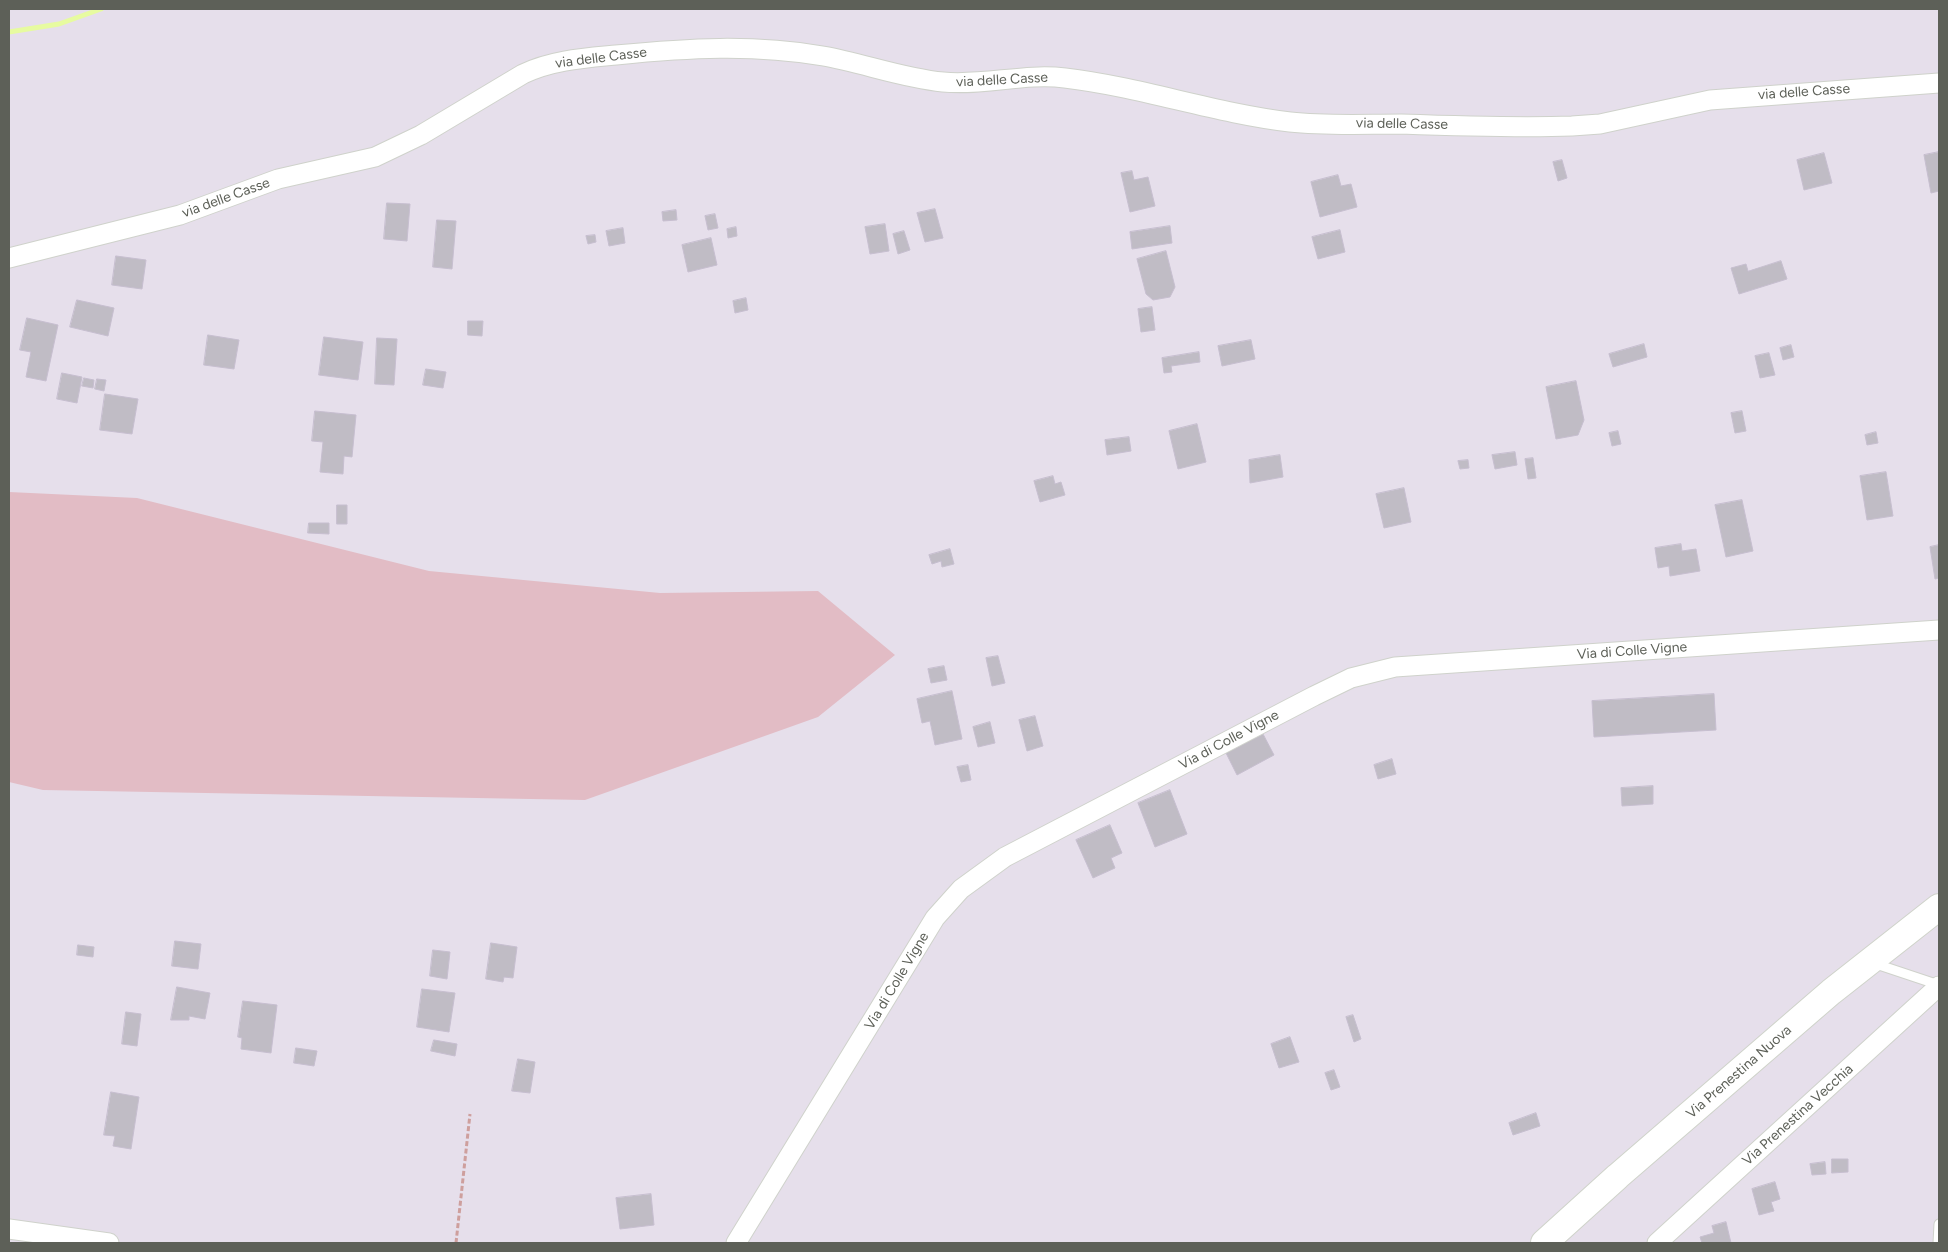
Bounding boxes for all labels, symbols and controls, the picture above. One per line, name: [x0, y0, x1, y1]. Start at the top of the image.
street label: via delle Casse: [554, 44, 648, 72]
street label: via delle Casse: [956, 69, 1048, 91]
street label: via delle Casse: [1757, 80, 1851, 104]
street label: via delle Casse: [1356, 115, 1448, 133]
street label: via delle Casse: [180, 174, 272, 222]
street label: Via di Colle Vigne: [1576, 639, 1688, 663]
street label: Via di Colle Vigne: [1176, 707, 1282, 773]
street label: Via di Colle Vigne: [861, 929, 933, 1033]
street label: Via Prenestina Nuova: [1683, 1022, 1795, 1122]
street label: Via Prenestina Vecchia: [1739, 1061, 1857, 1169]

